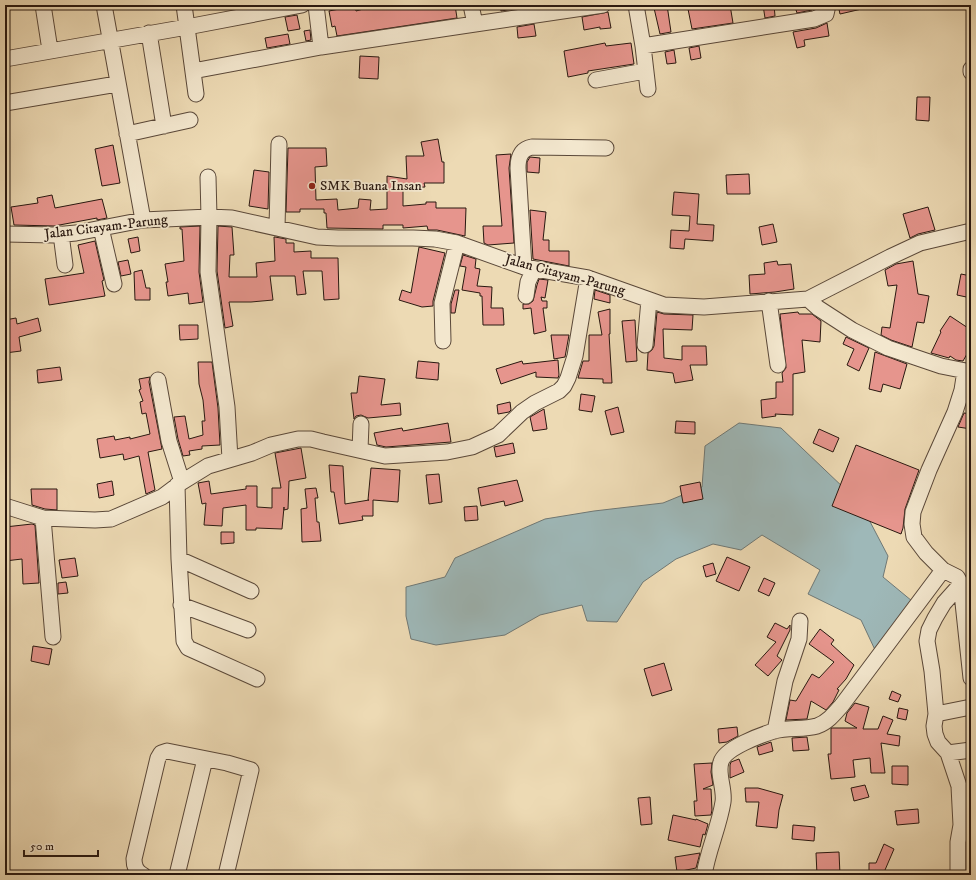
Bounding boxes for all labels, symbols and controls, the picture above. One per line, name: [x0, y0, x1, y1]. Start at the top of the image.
place label: SMK Buana Insan: [320, 177, 423, 195]
marker: SMK Buana Insan: [307, 181, 317, 191]
street label: Jalan Citayam-Parung: [41, 210, 169, 244]
street label: Jalan Citayam-Parung: [501, 250, 627, 300]
scale bar: [24, 832, 98, 858]
text: 50 m: [30, 839, 54, 854]

